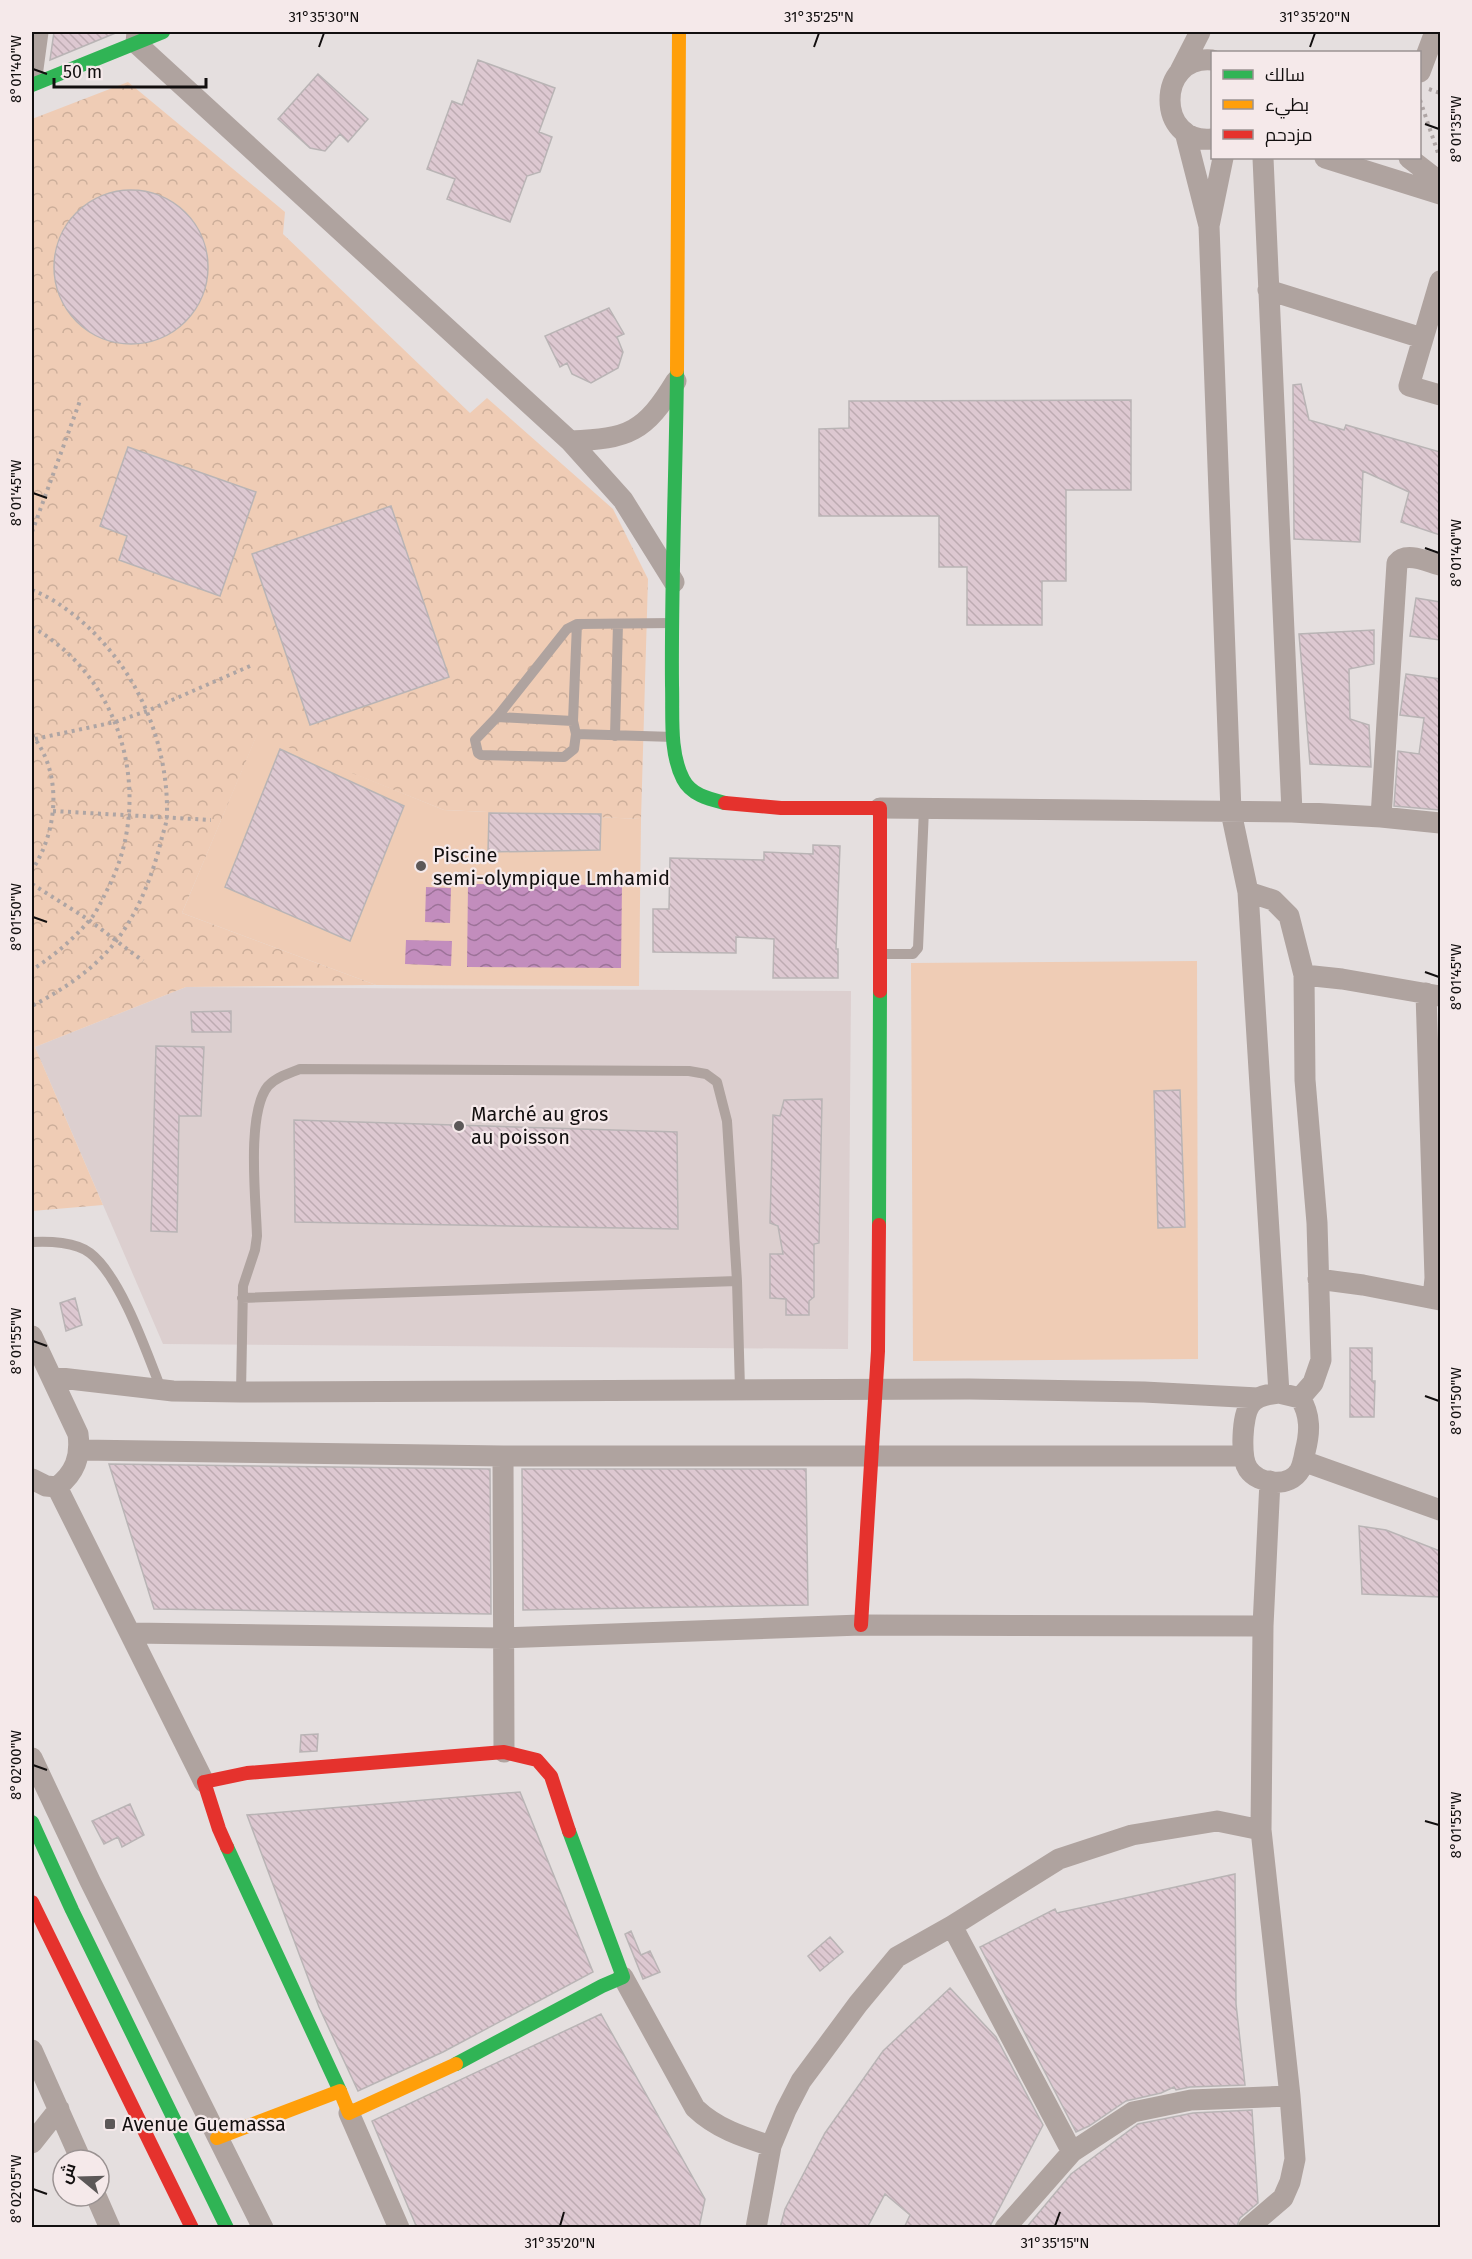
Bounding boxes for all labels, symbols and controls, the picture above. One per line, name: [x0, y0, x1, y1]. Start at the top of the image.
text: 31°35'30"N: [288, 8, 360, 26]
text: 31°35'25"N: [784, 8, 854, 26]
text: 31°35'20"N: [1279, 8, 1351, 26]
text: 8°01'40"W: [7, 34, 25, 103]
scale bar: [54, 51, 206, 89]
legend: [1211, 51, 1421, 159]
text: 50 m: [63, 61, 102, 83]
text: سالك: [1265, 64, 1305, 86]
text: بطيء: [1265, 94, 1309, 119]
text: 8°01'35"W: [1447, 95, 1465, 162]
text: مزدحم: [1265, 124, 1313, 147]
text: 8°01'45"W: [7, 459, 25, 526]
text: 8°01'40"W: [1447, 518, 1465, 587]
place label: Piscine semi-olympique Lmhamid: [433, 843, 670, 890]
marker: Piscine semi-olympique Lmhamid: [414, 859, 428, 873]
text: 8°01'50"W: [7, 882, 25, 951]
text: 8°01'45"W: [1447, 943, 1465, 1010]
place label: Marché au gros au poisson: [471, 1102, 608, 1149]
marker: Marché au gros au poisson: [452, 1119, 466, 1133]
text: 8°01'55"W: [7, 1307, 25, 1374]
text: 8°01'50"W: [1447, 1366, 1465, 1435]
text: 8°02'00"W: [7, 1729, 25, 1800]
text: 8°01'55"W: [1447, 1791, 1465, 1858]
place label: Avenue Guemassa: [122, 2112, 286, 2136]
marker: Avenue Guemassa: [103, 2117, 117, 2131]
north arrow: [51, 2148, 111, 2208]
text: 8°02'05"W: [7, 2154, 25, 2223]
text: ش: [55, 2160, 80, 2186]
text: 31°35'20"N: [524, 2234, 596, 2252]
text: 31°35'15"N: [1020, 2234, 1090, 2252]

